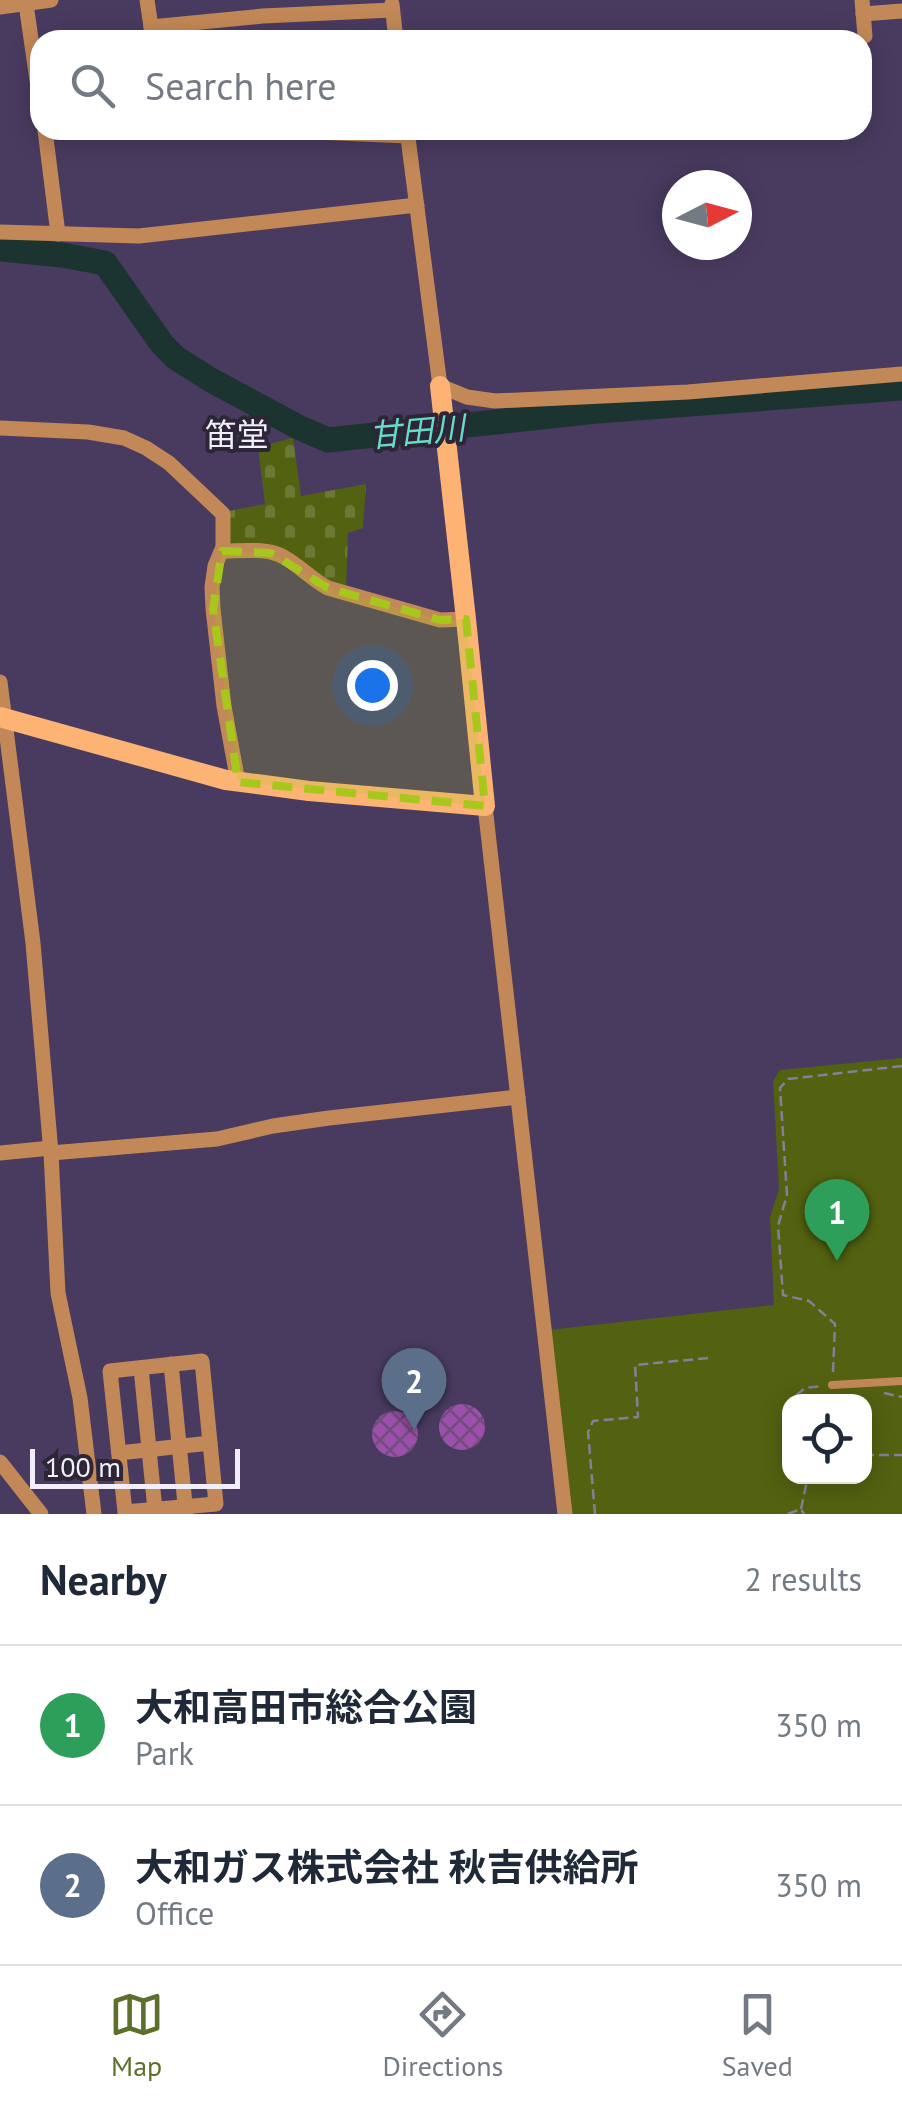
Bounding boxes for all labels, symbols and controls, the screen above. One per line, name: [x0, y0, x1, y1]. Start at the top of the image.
search box: [30, 30, 872, 140]
icon: search: [65, 58, 120, 113]
text: Search here: [145, 61, 337, 110]
north arrow: [662, 170, 752, 260]
water label: 甘田川: [367, 406, 470, 456]
district label: 笛堂: [205, 413, 269, 455]
your location: [347, 660, 398, 711]
pin: 1: [804, 1178, 870, 1261]
pin: 2: [382, 1348, 446, 1430]
map controls: [782, 1394, 872, 1484]
button: locate: [782, 1394, 872, 1484]
scale bar: [30, 1444, 240, 1488]
text: 100 m: [45, 1448, 121, 1485]
text: Nearby: [40, 1552, 167, 1607]
text: 2 results: [744, 1558, 862, 1600]
text: 大和高田市総合公園: [135, 1682, 477, 1731]
text: 1: [63, 1704, 82, 1746]
text: 350 m: [775, 1704, 862, 1746]
text: Park: [135, 1732, 194, 1774]
text: 大和ガス株式会社 秋吉供給所: [135, 1842, 639, 1891]
text: 2: [63, 1864, 82, 1906]
text: 350 m: [775, 1864, 862, 1906]
text: Office: [135, 1892, 214, 1934]
tab: Map: [109, 1987, 164, 2084]
tab: Directions: [382, 1987, 503, 2084]
tab: Saved: [722, 1987, 793, 2084]

